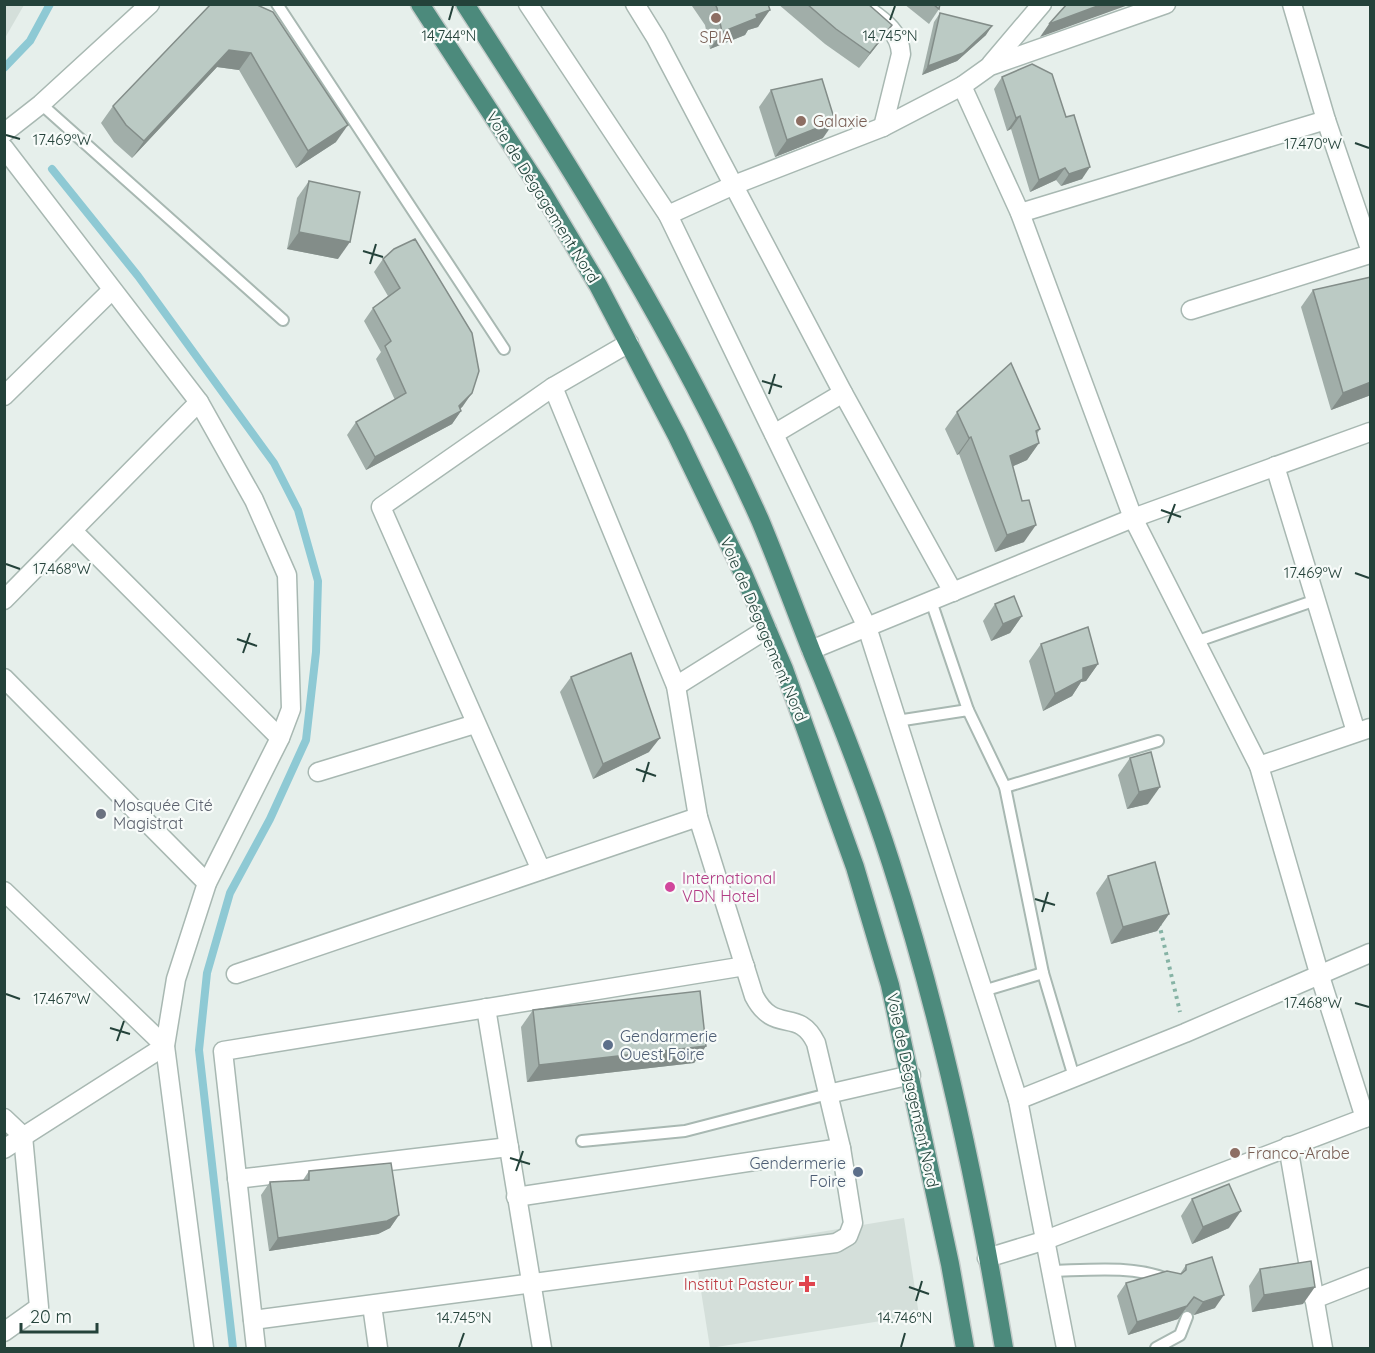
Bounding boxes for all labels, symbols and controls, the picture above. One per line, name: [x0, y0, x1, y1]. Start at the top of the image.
marker: SPIA: [709, 11, 723, 25]
text: 14.744°N: [422, 26, 476, 45]
text: 14.745°N: [862, 26, 918, 45]
place label: SPIA: [700, 27, 732, 47]
street label: Voie de Dégagement Nord: [482, 108, 604, 286]
place label: Galaxie: [813, 111, 868, 131]
marker: Galaxie: [794, 114, 808, 128]
text: 17.469°W: [33, 130, 92, 149]
text: 17.470°W: [1284, 134, 1343, 153]
street label: Voie de Dégagement Nord: [716, 534, 812, 724]
text: 17.468°W: [33, 559, 92, 578]
text: 17.469°W: [1284, 563, 1343, 582]
place label: Mosquée Cité Magistrat: [113, 795, 213, 833]
marker: Mosquée Cité Magistrat: [94, 807, 108, 821]
place label: International VDN Hotel: [682, 868, 776, 906]
marker: International VDN Hotel: [663, 880, 677, 894]
text: 17.467°W: [33, 989, 91, 1008]
street label: Voie de Dégagement Nord: [883, 991, 943, 1189]
text: 17.468°W: [1284, 993, 1343, 1012]
place label: Gendarmerie Ouest Foire: [620, 1026, 717, 1064]
marker: Gendarmerie Ouest Foire: [601, 1038, 615, 1052]
place label: Franco-Arabe: [1247, 1143, 1350, 1163]
marker: Franco-Arabe: [1228, 1146, 1242, 1160]
place label: Gendermerie Foire: [749, 1153, 846, 1191]
marker: Gendermerie Foire: [851, 1165, 865, 1179]
place label: Institut Pasteur: [684, 1274, 794, 1294]
marker: Institut Pasteur: [798, 1275, 816, 1293]
scale bar: [21, 1296, 98, 1334]
text: 20 m: [30, 1305, 72, 1328]
text: 14.745°N: [436, 1308, 492, 1327]
text: 14.746°N: [878, 1308, 932, 1327]

